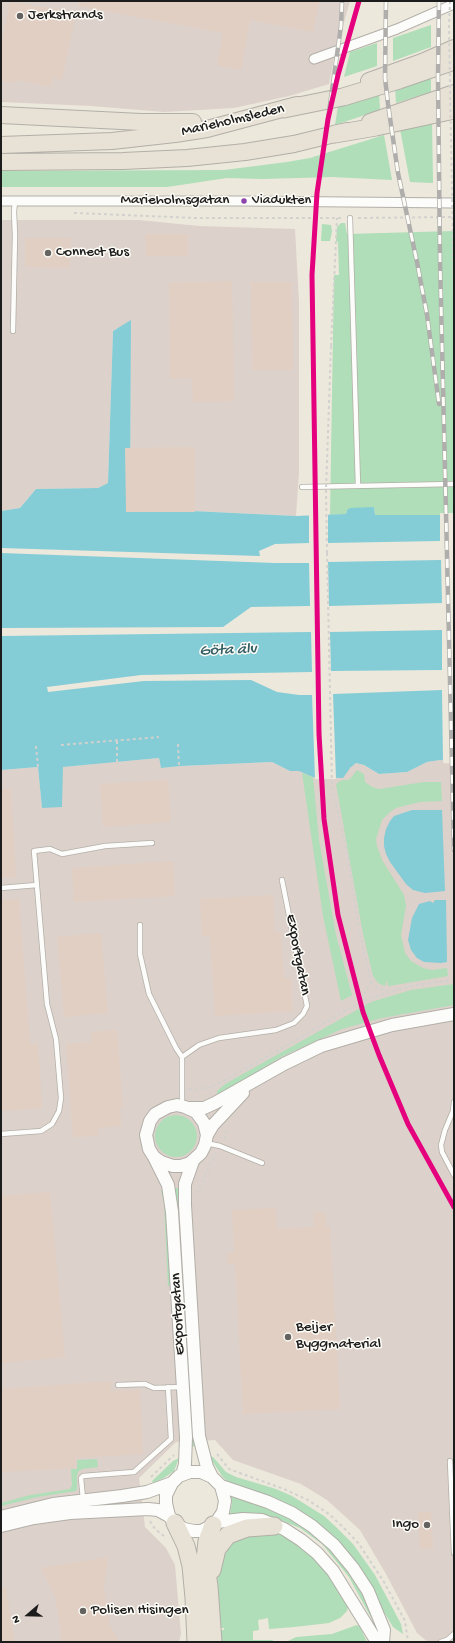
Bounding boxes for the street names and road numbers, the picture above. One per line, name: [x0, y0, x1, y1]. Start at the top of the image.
street label: Marieholmsleden: [180, 100, 286, 142]
street label: Marieholmsgatan: [121, 192, 229, 210]
street label: Exportgatan: [280, 913, 314, 997]
street label: Exportgatan: [168, 1272, 190, 1356]

